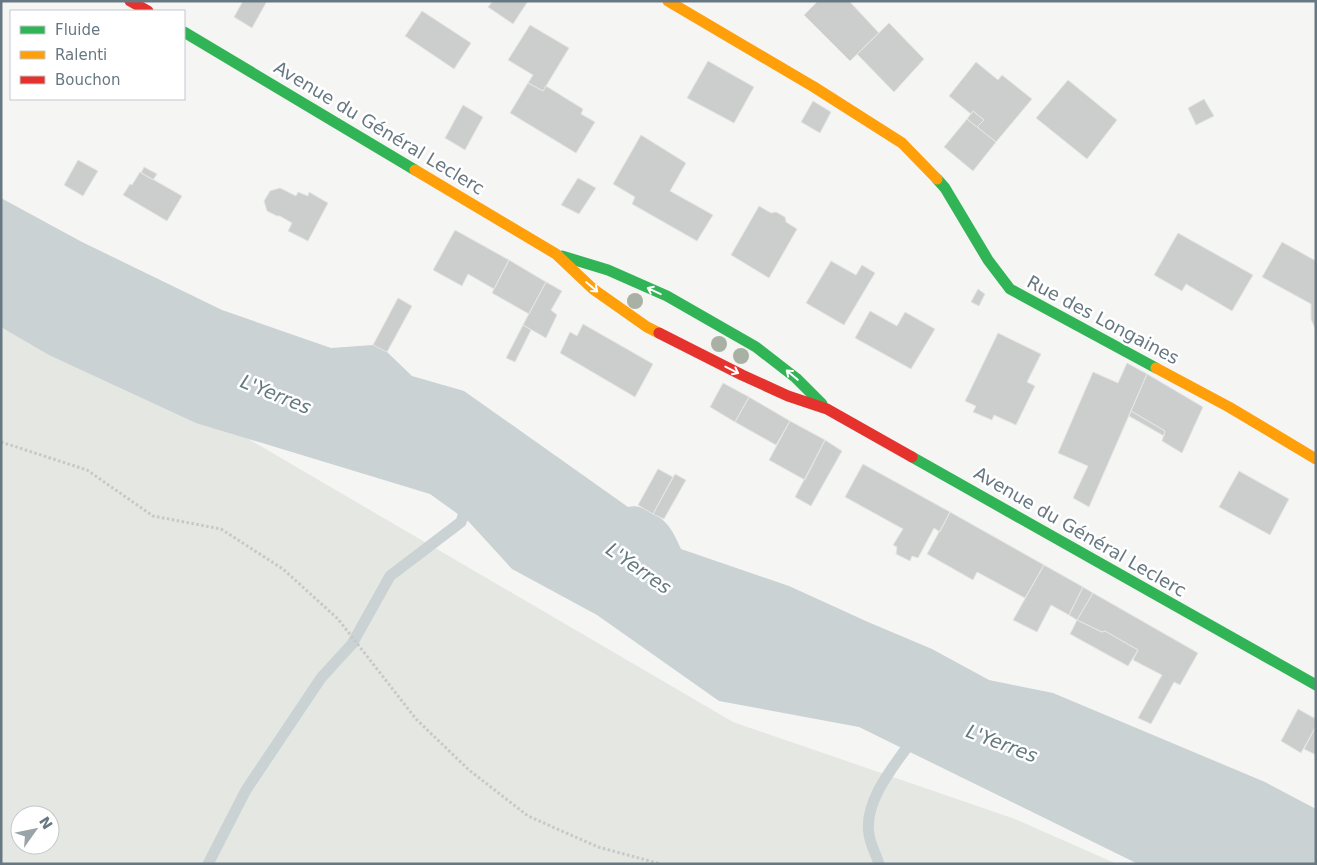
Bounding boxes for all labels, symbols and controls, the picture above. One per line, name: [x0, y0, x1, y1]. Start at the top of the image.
legend: [10, 10, 185, 100]
text: Fluide: [55, 21, 100, 39]
text: Ralenti: [55, 46, 107, 64]
street label: Avenue du Général Leclerc: [270, 56, 488, 199]
text: Bouchon: [55, 71, 120, 89]
street label: Rue des Longaines: [1024, 271, 1183, 368]
one-way arrow: [585, 282, 598, 293]
one-way arrow: [647, 285, 662, 295]
one-way arrow: [724, 365, 739, 375]
water label: L'Yerres: [237, 370, 315, 418]
one-way arrow: [786, 370, 799, 381]
street label: Avenue du Général Leclerc: [970, 462, 1190, 601]
water label: L'Yerres: [602, 538, 676, 598]
water label: L'Yerres: [963, 719, 1041, 767]
north arrow: [10, 805, 60, 855]
text: N: [36, 814, 56, 832]

